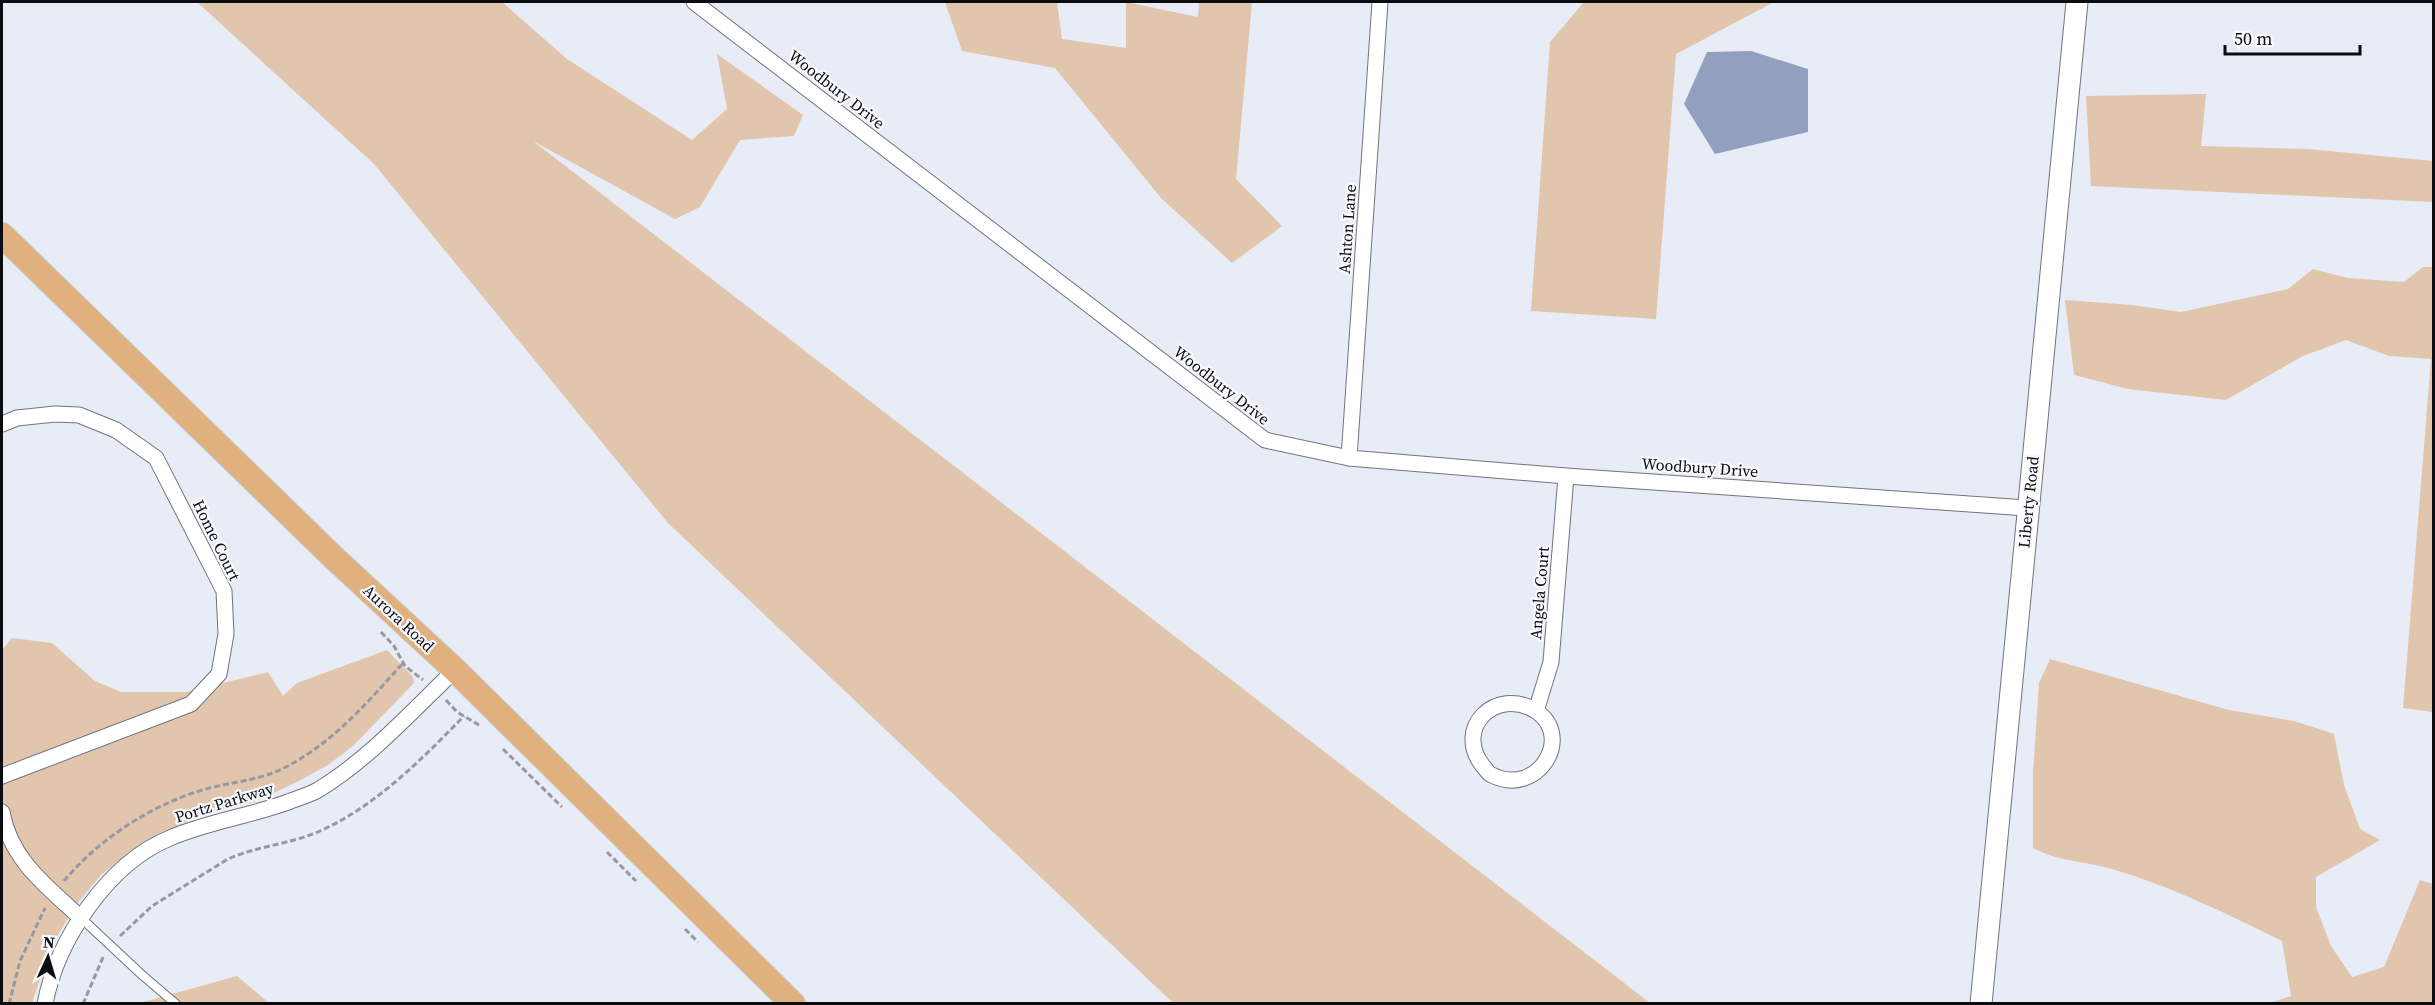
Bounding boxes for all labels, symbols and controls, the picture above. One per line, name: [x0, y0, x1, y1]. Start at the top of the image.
scale bar: [2225, 18, 2360, 56]
text: 50 m: [2234, 26, 2272, 51]
street label: Woodbury Drive: [784, 44, 890, 134]
street label: Ashton Lane: [1333, 183, 1361, 275]
street label: Woodbury Drive: [1169, 340, 1275, 430]
street label: Woodbury Drive: [1641, 452, 1759, 482]
street label: Liberty Road: [2012, 455, 2044, 549]
street label: Home Court: [188, 496, 246, 585]
street label: Angela Court: [1524, 545, 1554, 640]
street label: Aurora Road: [359, 579, 439, 657]
street label: Portz Parkway: [172, 776, 277, 827]
north arrow: [18, 927, 78, 987]
text: N: [42, 931, 56, 953]

